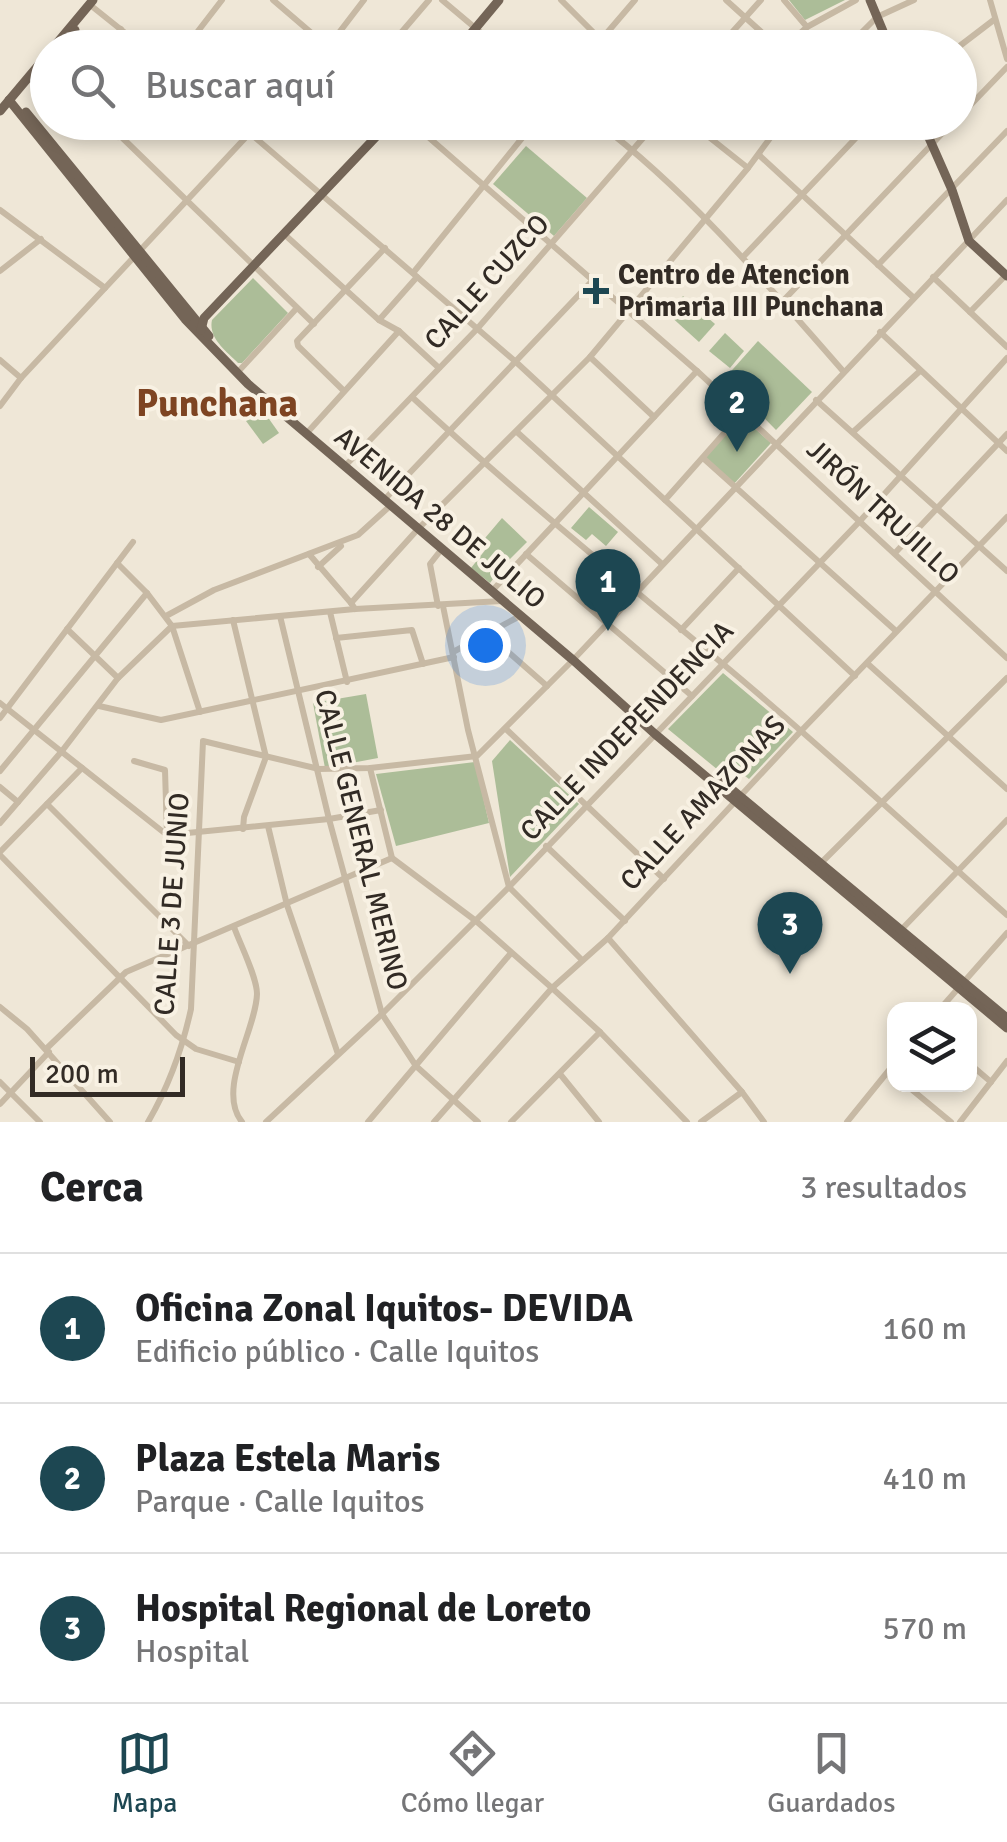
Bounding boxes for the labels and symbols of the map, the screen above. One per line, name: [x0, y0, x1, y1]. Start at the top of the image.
street label: CALLE CUZCO: [417, 207, 557, 357]
place label: Centro de Atencion Primaria III Punchana: [618, 258, 884, 324]
marker: Centro de Atencion Primaria III Punchana: [583, 278, 609, 304]
pin: 2: [704, 370, 770, 452]
district label: Punchana: [136, 380, 298, 427]
street label: AVENIDA 28 DE JULIO: [328, 420, 552, 616]
street label: JIRÓN TRUJILLO: [800, 433, 966, 591]
pin: 1: [576, 548, 640, 631]
street label: CALLE INDEPENDENCIA: [513, 614, 741, 848]
your location: [460, 620, 511, 671]
street label: CALLE GENERAL MERINO: [307, 686, 415, 994]
street label: CALLE AMAZONAS: [613, 708, 793, 898]
street label: CALLE 3 DE JUNIO: [147, 792, 197, 1016]
pin: 3: [758, 892, 822, 974]
scale bar: [30, 1052, 185, 1096]

